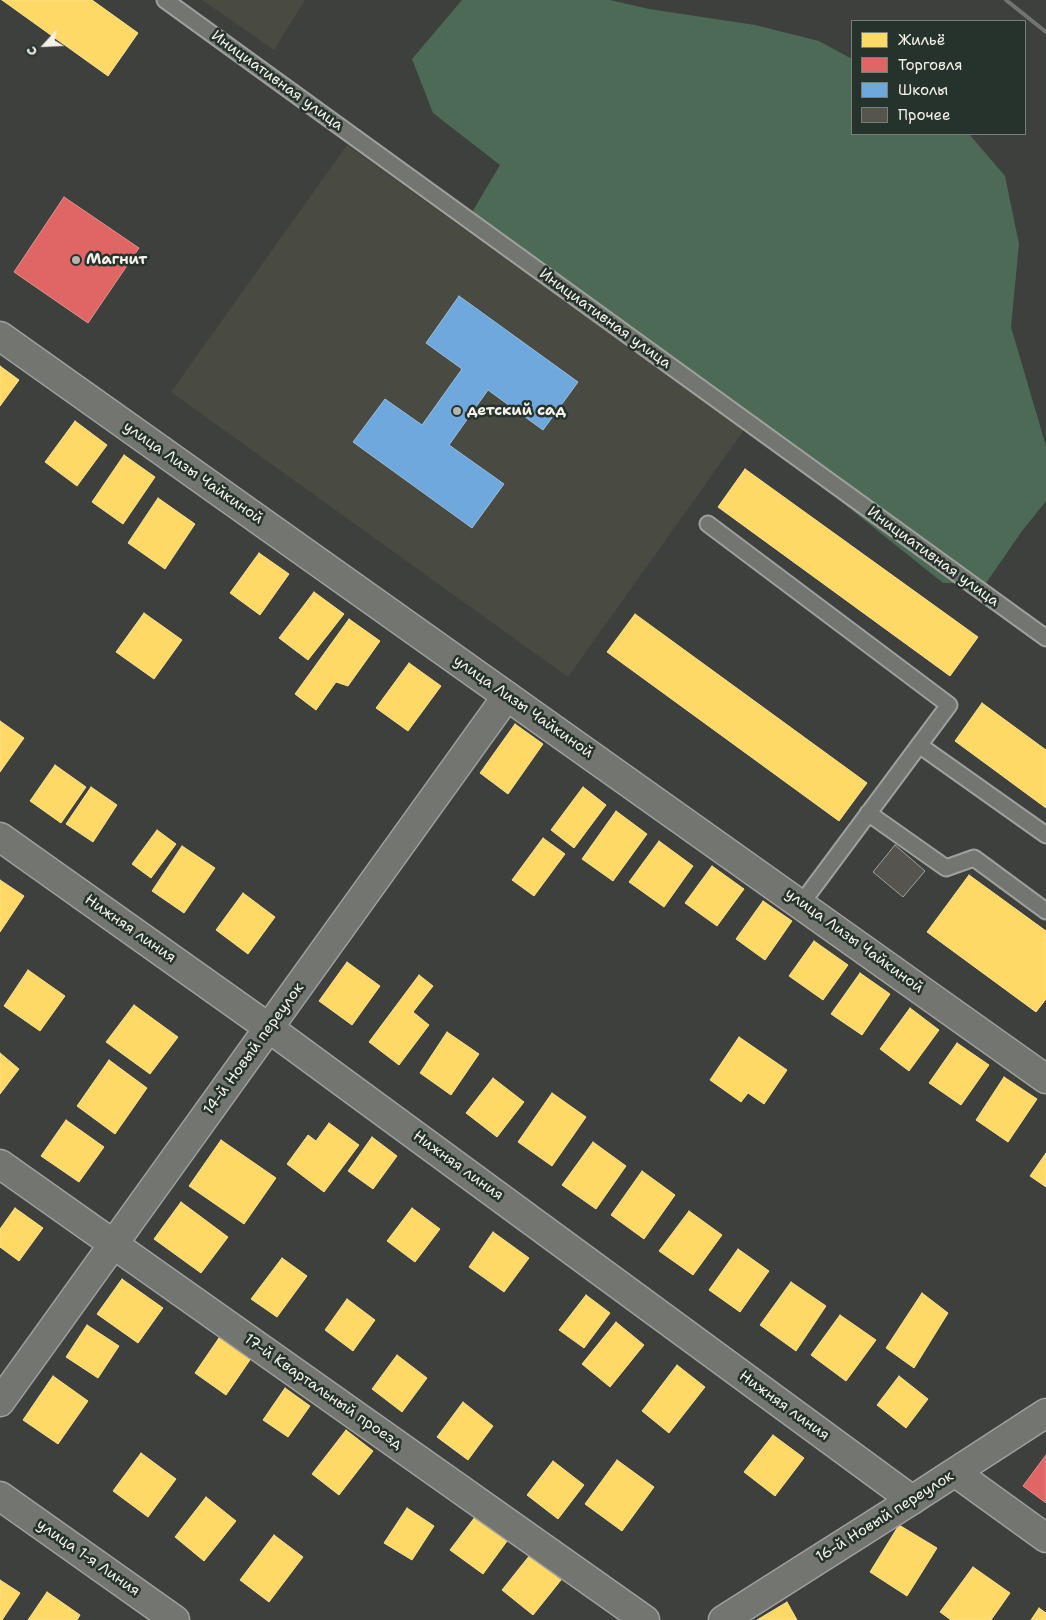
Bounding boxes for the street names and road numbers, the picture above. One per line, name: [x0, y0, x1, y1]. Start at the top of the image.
street label: Инициативная улица: [208, 27, 346, 135]
street label: Инициативная улица: [536, 265, 674, 373]
street label: улица Лизы Чайкиной: [120, 418, 266, 528]
street label: Инициативная улица: [864, 503, 1002, 611]
street label: улица Лизы Чайкиной: [450, 652, 596, 762]
street label: улица Лизы Чайкиной: [781, 885, 927, 997]
street label: Нижняя линия: [81, 891, 179, 967]
street label: 14-й Новый переулок: [200, 980, 308, 1118]
street label: Нижняя линия: [409, 1127, 507, 1205]
street label: 17-й Квартальный проезд: [240, 1330, 406, 1454]
street label: Нижняя линия: [735, 1367, 833, 1445]
street label: 16-й Новый переулок: [813, 1467, 957, 1567]
street label: улица 1-я Линия: [33, 1516, 143, 1600]

